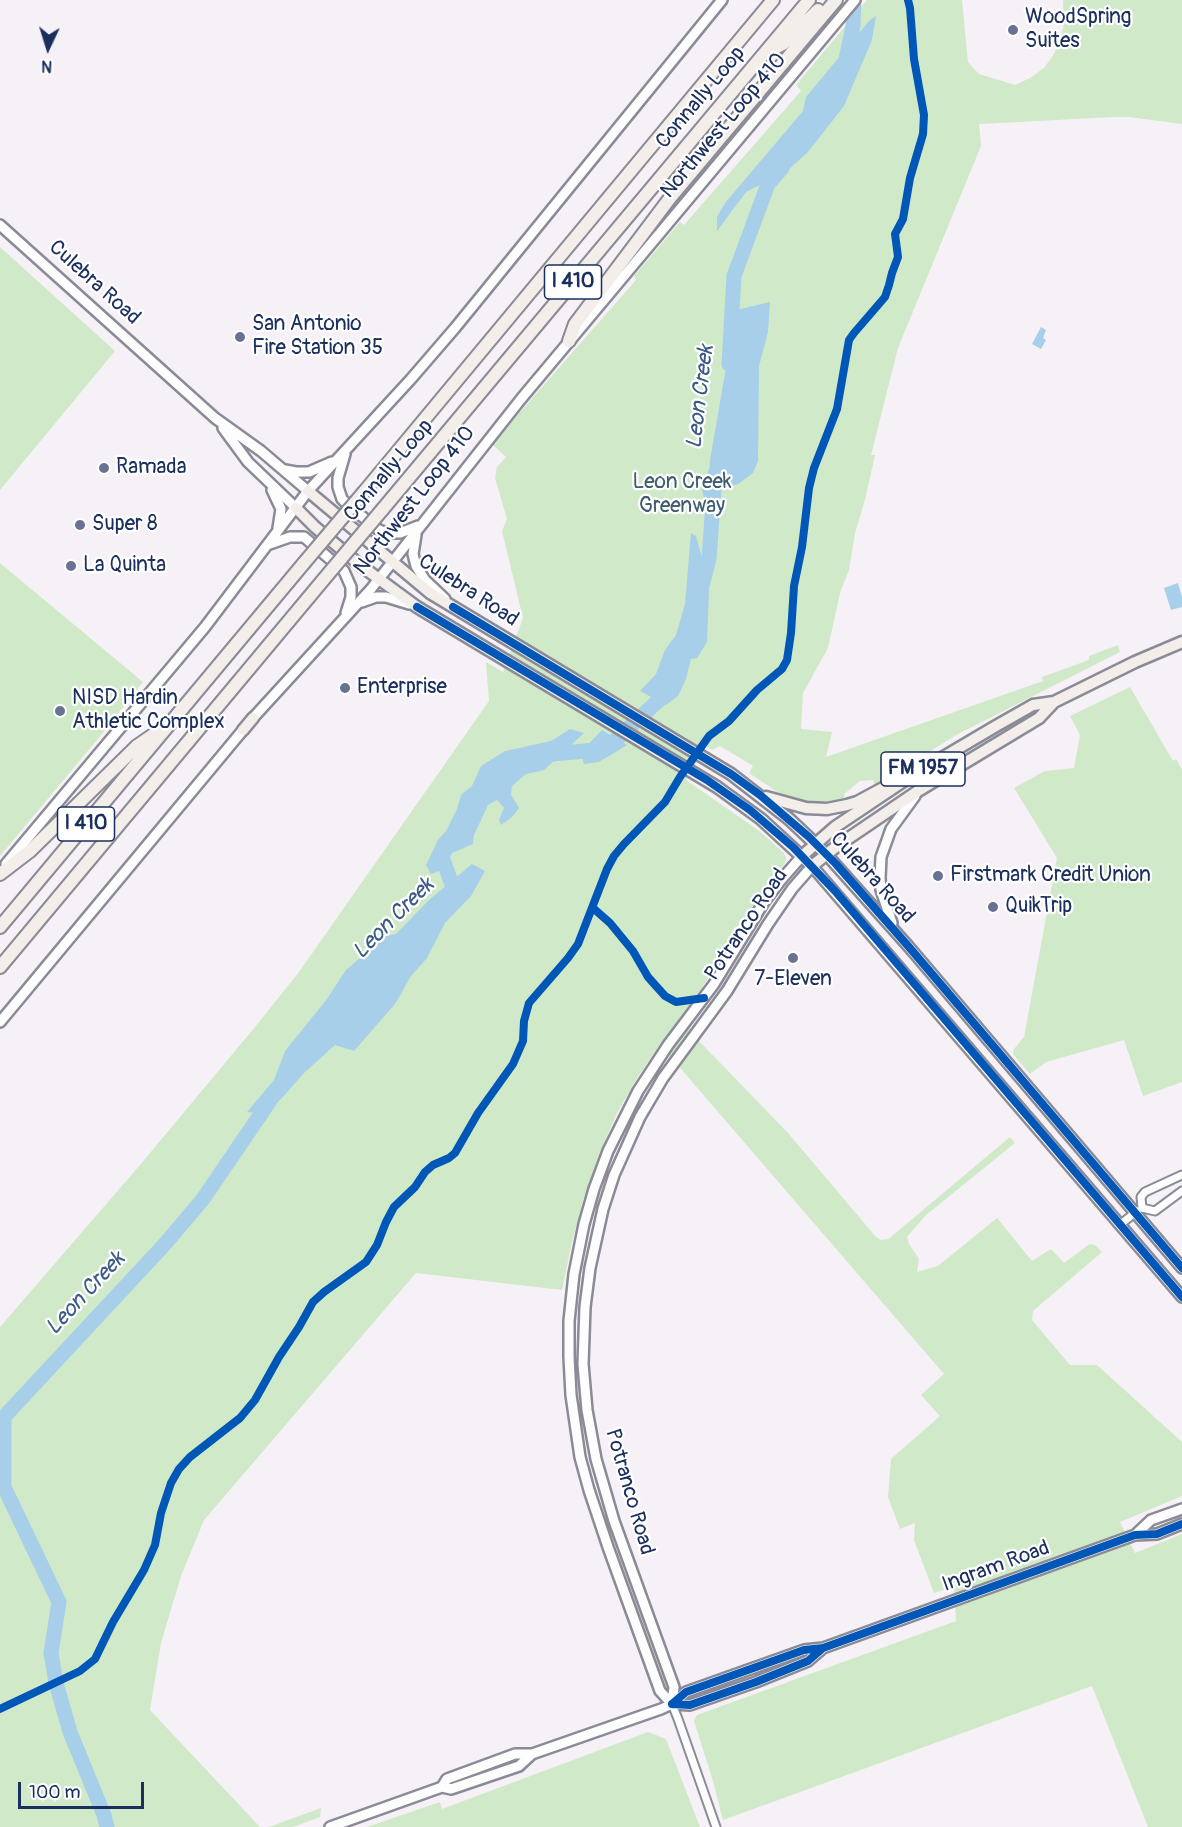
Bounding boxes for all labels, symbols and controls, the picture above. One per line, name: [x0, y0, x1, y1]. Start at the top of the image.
place label: WoodSpring Suites: [1025, 5, 1131, 55]
north arrow: [18, 18, 78, 78]
marker: WoodSpring Suites: [1006, 23, 1020, 37]
street label: Connally Loop: [651, 42, 751, 154]
street label: Northwest Loop 410: [656, 48, 792, 204]
text: N: [41, 56, 53, 76]
street label: Culebra Road: [43, 235, 145, 331]
road number: I 410: [544, 265, 602, 299]
place label: San Antonio Fire Station 35: [252, 312, 383, 362]
marker: San Antonio Fire Station 35: [233, 330, 247, 344]
water label: Leon Creek: [682, 344, 720, 450]
street label: Connally Loop: [339, 415, 439, 527]
street label: Northwest Loop 410: [349, 422, 481, 580]
place label: Ramada: [116, 455, 186, 481]
marker: Ramada: [97, 461, 111, 475]
park label: Leon Creek Greenway: [632, 470, 732, 520]
place label: Super 8: [92, 512, 158, 538]
marker: Super 8: [73, 518, 87, 532]
street label: Culebra Road: [413, 549, 523, 633]
place label: La Quinta: [83, 553, 166, 579]
marker: La Quinta: [64, 559, 78, 573]
place label: Enterprise: [357, 675, 447, 701]
marker: Enterprise: [338, 681, 352, 695]
place label: NISD Hardin Athletic Complex: [72, 686, 225, 736]
marker: NISD Hardin Athletic Complex: [53, 704, 67, 718]
road number: FM 1957: [881, 752, 965, 786]
road number: I 410: [58, 807, 115, 841]
street label: Culebra Road: [824, 827, 920, 929]
place label: Firstmark Credit Union: [950, 863, 1151, 889]
street label: Potranco Road: [700, 864, 794, 986]
marker: Firstmark Credit Union: [931, 869, 945, 883]
water label: Leon Creek: [348, 873, 440, 965]
place label: QuikTrip: [1005, 894, 1072, 920]
marker: QuikTrip: [986, 900, 1000, 914]
marker: 7-Eleven: [786, 951, 800, 965]
place label: 7-Eleven: [754, 967, 832, 993]
water label: Leon Creek: [41, 1247, 131, 1341]
street label: Potranco Road: [599, 1426, 659, 1558]
street label: Ingram Road: [939, 1536, 1053, 1598]
scale bar: [21, 1770, 147, 1808]
text: 100 m: [29, 1781, 81, 1804]

